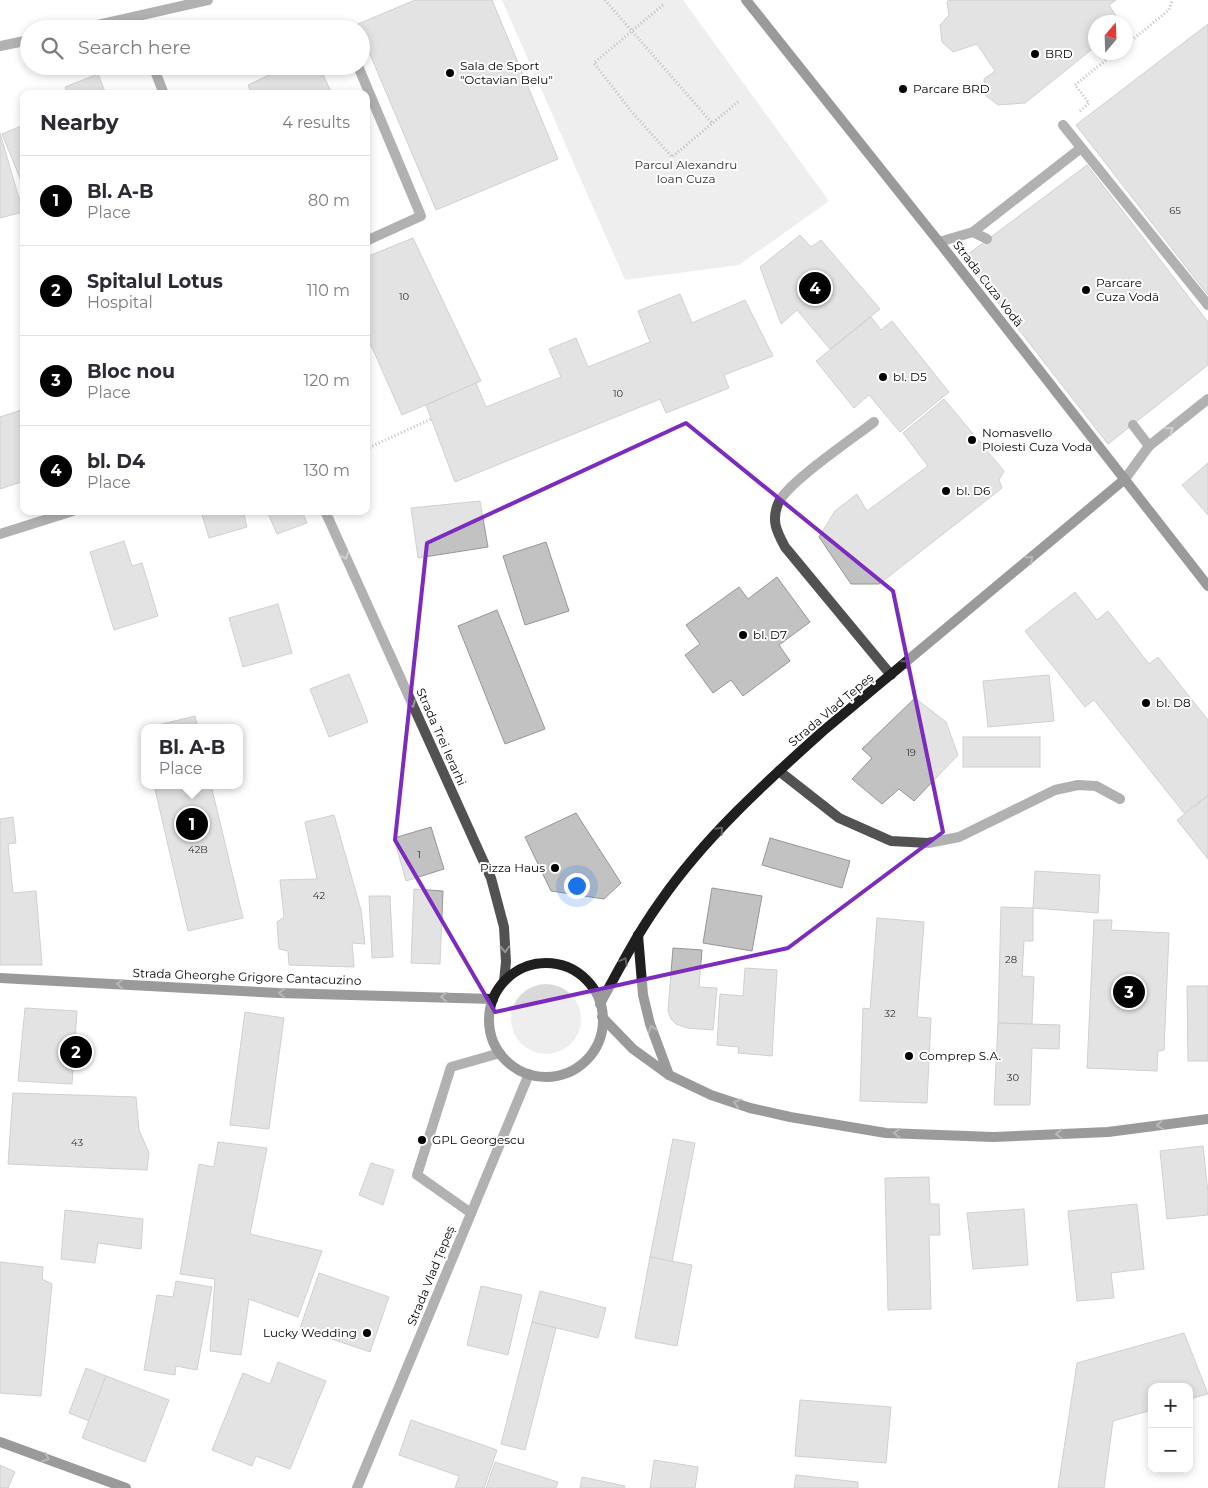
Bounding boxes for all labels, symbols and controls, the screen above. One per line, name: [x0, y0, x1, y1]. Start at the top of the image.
north arrow: [1088, 15, 1133, 60]
search box: [20, 20, 370, 75]
icon: search: [38, 34, 66, 62]
text: Search here: [78, 36, 191, 59]
place label: BRD: [1045, 46, 1073, 61]
marker: BRD: [1029, 48, 1041, 60]
place label: Sala de Sport "Octavian Belu": [460, 58, 553, 87]
marker: Sala de Sport "Octavian Belu": [444, 67, 456, 79]
place label: Parcare BRD: [913, 81, 990, 96]
marker: Parcare BRD: [897, 83, 909, 95]
text: Nearby: [40, 110, 119, 135]
text: 4 results: [282, 113, 350, 132]
park label: Parcul Alexandru Ioan Cuza: [635, 157, 737, 186]
text: Bl. A-B: [87, 180, 154, 203]
text: 1: [53, 191, 59, 210]
text: 80 m: [308, 191, 350, 210]
text: Place: [87, 203, 131, 222]
house number: 65: [1169, 204, 1181, 217]
street label: Strada Cuza Vodă: [950, 238, 1027, 330]
pin: 4: [799, 269, 831, 307]
text: Spitalul Lotus: [87, 270, 223, 293]
place label: Parcare Cuza Vodă: [1096, 275, 1159, 304]
text: 2: [51, 281, 61, 300]
text: 110 m: [307, 281, 350, 300]
marker: Parcare Cuza Vodă: [1080, 284, 1092, 296]
house number: 10: [399, 290, 409, 303]
text: Hospital: [87, 293, 153, 312]
text: Bloc nou: [87, 360, 175, 383]
place label: bl. D5: [893, 369, 927, 384]
text: 3: [51, 371, 61, 390]
text: 120 m: [303, 371, 350, 390]
marker: bl. D5: [877, 371, 889, 383]
text: Place: [87, 383, 131, 402]
house number: 10: [613, 387, 623, 400]
place label: Nomasvello Ploiesti Cuza Voda: [982, 425, 1092, 454]
one-way arrow: [1164, 427, 1173, 436]
marker: Nomasvello Ploiesti Cuza Voda: [966, 434, 978, 446]
text: bl. D4: [87, 450, 145, 473]
text: 4: [50, 461, 62, 480]
text: 130 m: [303, 461, 350, 480]
text: Place: [87, 473, 131, 492]
place label: bl. D6: [956, 483, 990, 498]
marker: bl. D6: [940, 485, 952, 497]
one-way arrow: [339, 551, 350, 560]
one-way arrow: [1024, 556, 1033, 565]
place label: bl. D7: [753, 627, 787, 642]
marker: bl. D7: [737, 629, 749, 641]
one-way arrow: [900, 660, 909, 669]
street label: Strada Vlad Țepeș: [785, 670, 876, 750]
street label: Strada Trei Ierarhi: [413, 686, 470, 788]
place label: bl. D8: [1156, 695, 1191, 710]
marker: bl. D8: [1140, 697, 1152, 709]
one-way arrow: [406, 699, 417, 708]
popup: [141, 724, 243, 789]
text: Bl. A-B: [159, 736, 225, 759]
house number: 19: [906, 746, 916, 759]
text: Place: [159, 759, 202, 778]
pin: 1: [176, 805, 208, 843]
one-way arrow: [714, 827, 723, 836]
house number: 42B: [188, 843, 208, 856]
house number: 1: [417, 848, 421, 861]
place label: Pizza Haus: [480, 860, 545, 875]
marker: Pizza Haus: [549, 862, 561, 874]
your location: [564, 873, 590, 899]
house number: 42: [313, 889, 325, 902]
one-way arrow: [500, 946, 510, 953]
house number: 28: [1005, 953, 1017, 966]
one-way arrow: [618, 957, 628, 966]
street label: Strada Gheorghe Grigore Cantacuzino: [132, 965, 362, 988]
pin: 3: [1113, 973, 1145, 1011]
one-way arrow: [115, 979, 123, 990]
one-way arrow: [278, 987, 286, 998]
one-way arrow: [440, 992, 448, 1002]
house number: 32: [884, 1007, 896, 1020]
one-way arrow: [648, 1025, 658, 1034]
pin: 2: [60, 1033, 92, 1071]
place label: Comprep S.A.: [919, 1048, 1001, 1063]
marker: Comprep S.A.: [903, 1050, 915, 1062]
house number: 30: [1007, 1071, 1020, 1084]
one-way arrow: [734, 1099, 742, 1109]
one-way arrow: [1155, 1120, 1164, 1130]
one-way arrow: [892, 1128, 900, 1138]
one-way arrow: [1055, 1129, 1063, 1140]
place label: GPL Georgescu: [432, 1132, 525, 1147]
marker: GPL Georgescu: [416, 1134, 428, 1146]
house number: 43: [71, 1136, 83, 1149]
street label: Strada Vlad Țepeș: [404, 1224, 457, 1328]
place label: Lucky Wedding: [263, 1325, 357, 1340]
marker: Lucky Wedding: [361, 1327, 373, 1339]
map controls: [1148, 1383, 1193, 1473]
button: +: [1148, 1383, 1193, 1428]
button: −: [1148, 1428, 1193, 1473]
one-way arrow: [41, 1452, 50, 1462]

